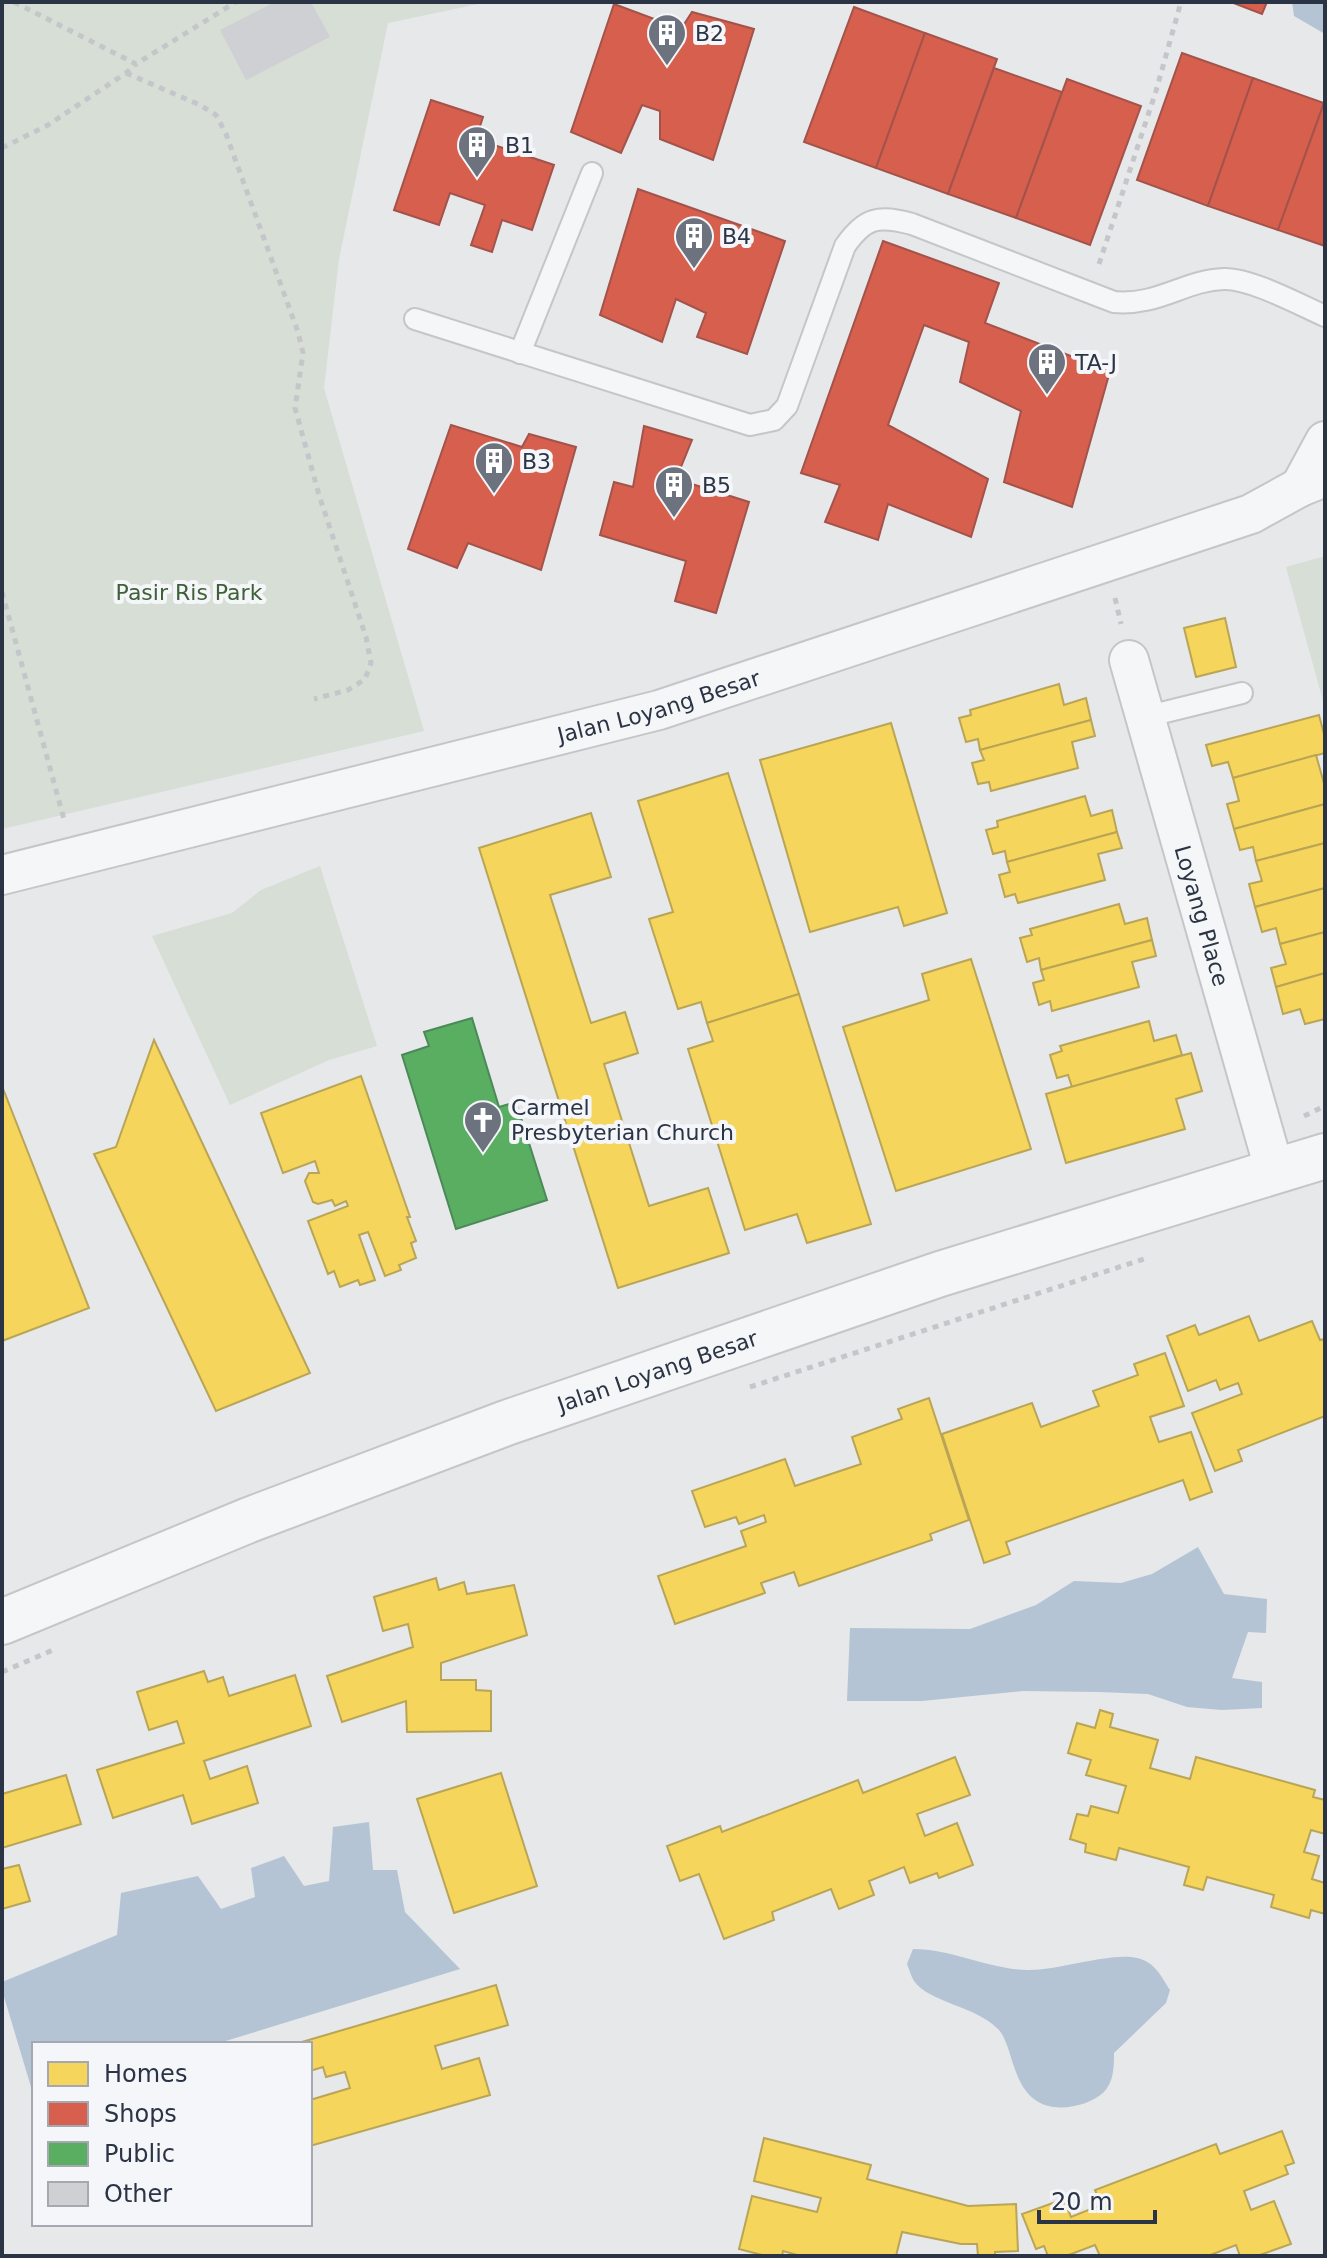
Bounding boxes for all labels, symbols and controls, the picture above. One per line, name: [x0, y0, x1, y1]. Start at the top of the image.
building icon: B2: [646, 12, 688, 67]
place label: B2: [695, 21, 724, 46]
building icon: B1: [456, 124, 498, 179]
place label: B1: [505, 133, 534, 158]
building icon: B4: [673, 215, 715, 270]
place label: B4: [722, 224, 751, 249]
building icon: TA-J: [1026, 341, 1068, 396]
place label: TA-J: [1074, 350, 1117, 375]
building icon: B3: [473, 440, 515, 495]
place label: B3: [522, 449, 551, 474]
building icon: B5: [653, 464, 695, 519]
place label: B5: [702, 473, 731, 498]
park label: Pasir Ris Park: [116, 580, 263, 605]
street label: Jalan Loyang Besar: [553, 665, 764, 748]
street label: Loyang Place: [1170, 842, 1234, 989]
place label: Carmel Presbyterian Church: [511, 1095, 734, 1145]
church icon: Carmel Presbyterian Church: [462, 1099, 504, 1154]
street label: Jalan Loyang Besar: [552, 1325, 762, 1418]
legend: [32, 2042, 312, 2226]
text: Homes: [104, 2060, 187, 2088]
text: Shops: [104, 2100, 177, 2128]
text: Public: [104, 2140, 175, 2168]
scale bar: [1039, 2174, 1155, 2224]
text: Other: [104, 2180, 172, 2208]
text: 20 m: [1051, 2188, 1113, 2216]

